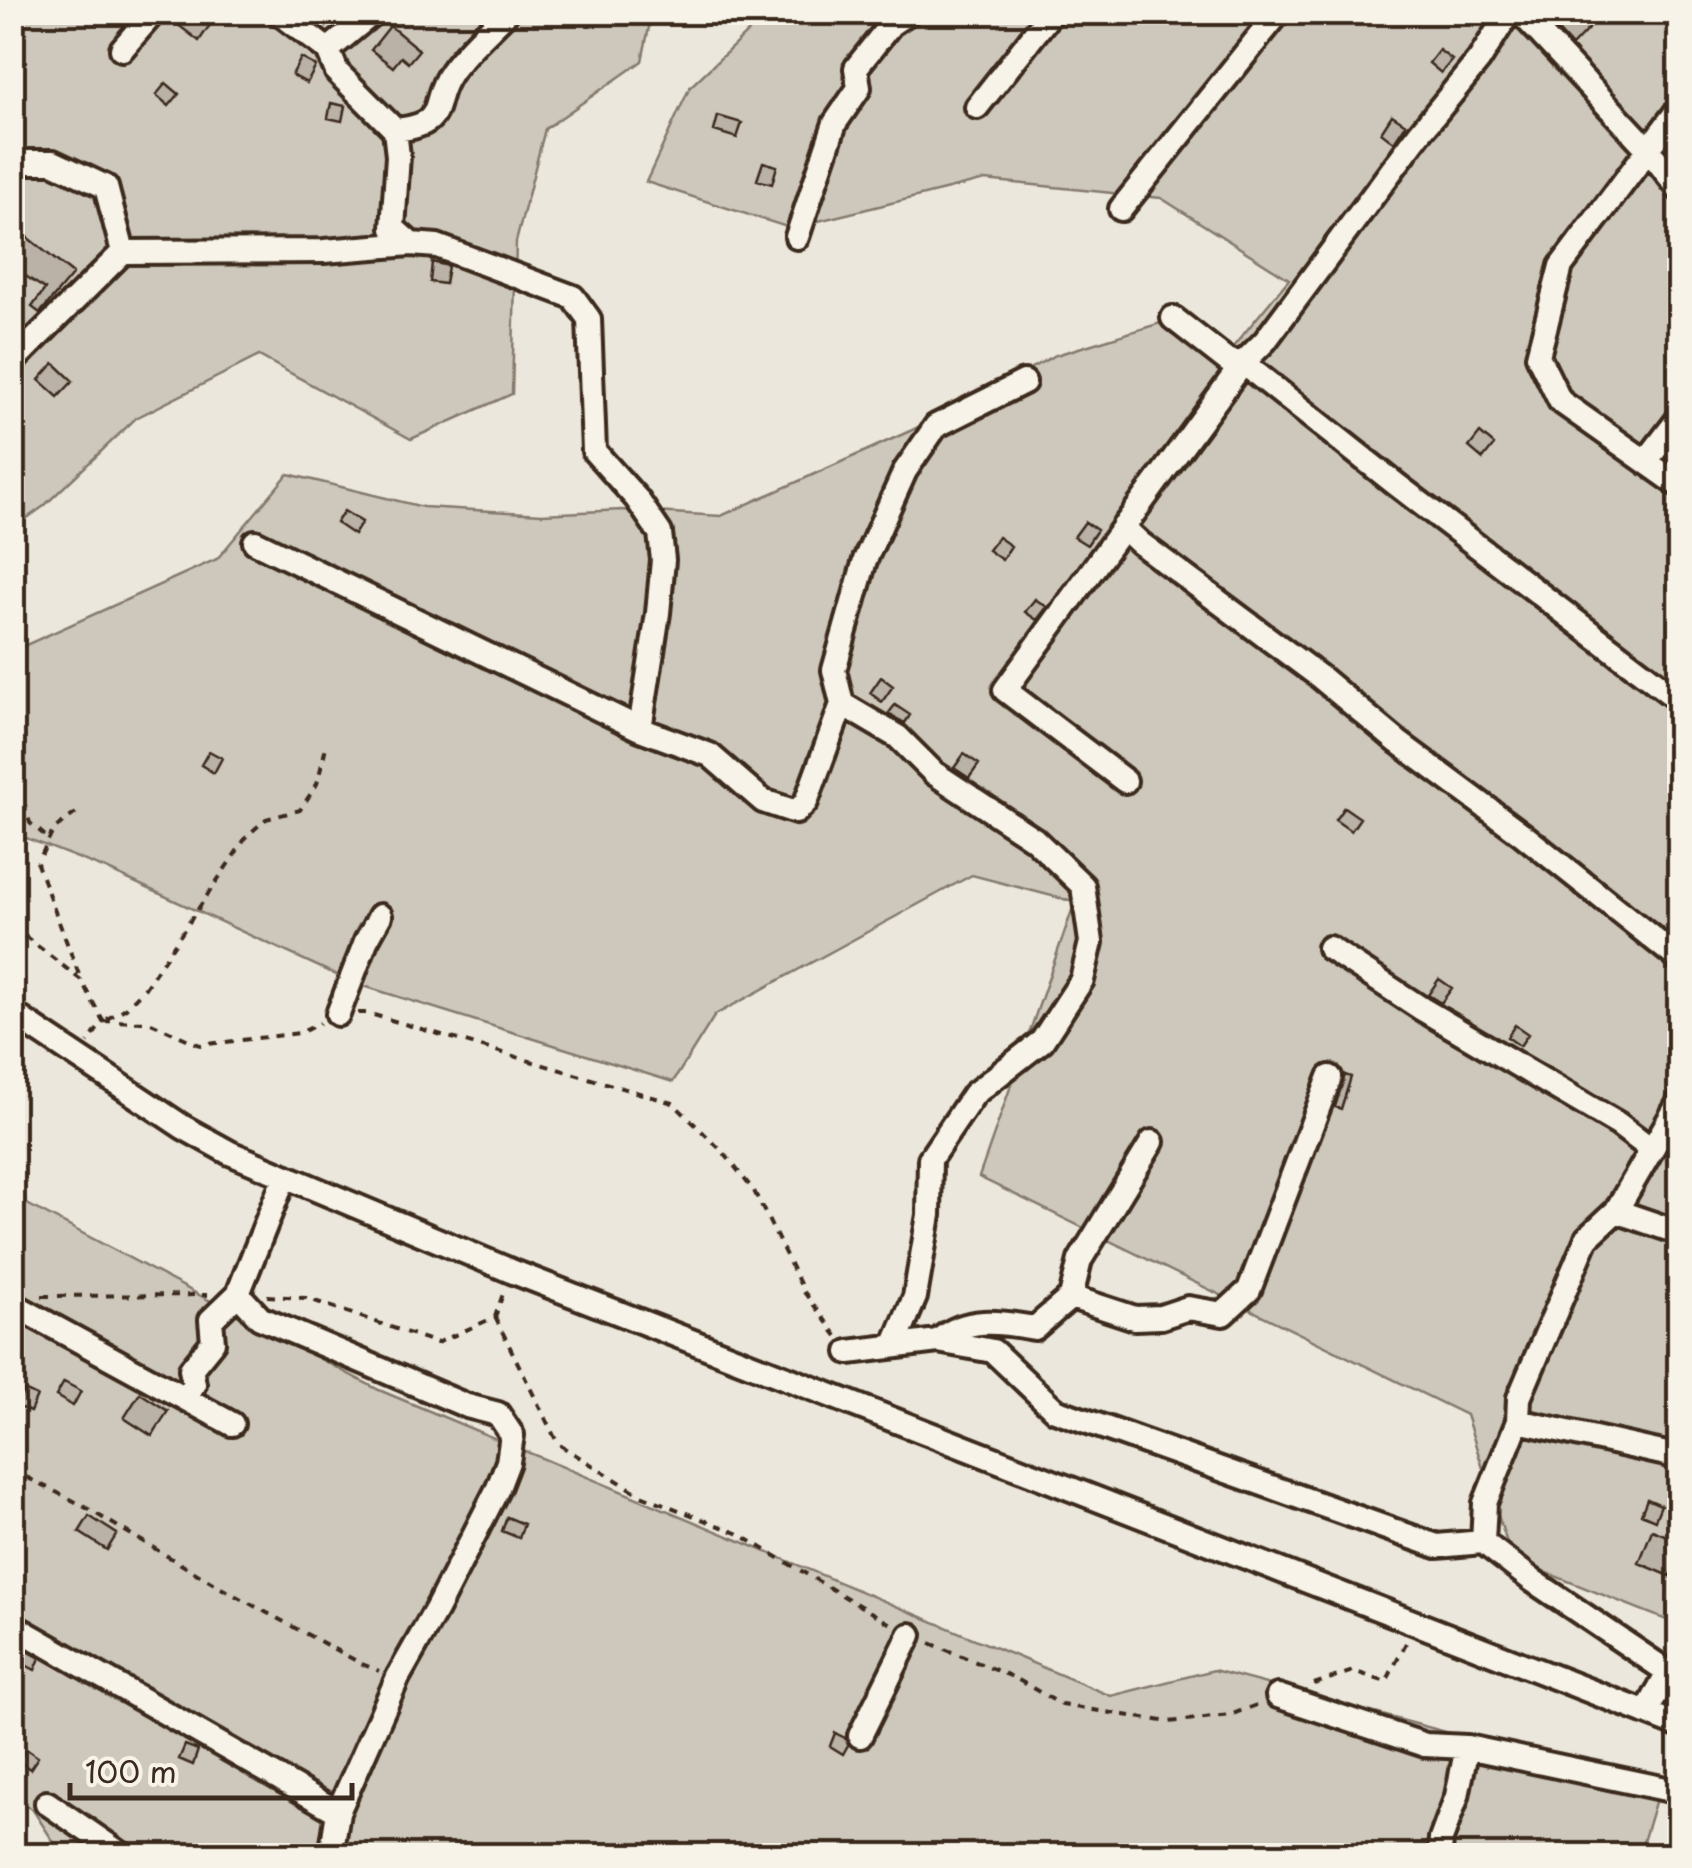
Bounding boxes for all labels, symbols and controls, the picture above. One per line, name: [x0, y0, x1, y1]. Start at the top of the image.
scale bar: [70, 1738, 352, 1800]
text: 100 m: [85, 1748, 177, 1793]

